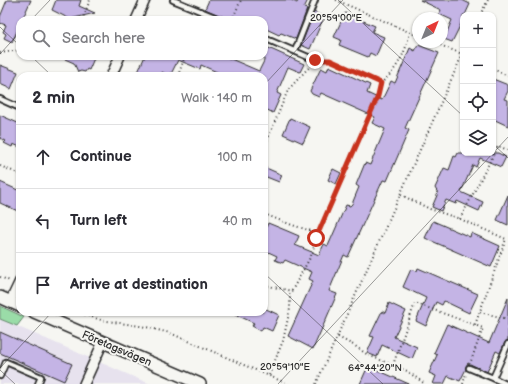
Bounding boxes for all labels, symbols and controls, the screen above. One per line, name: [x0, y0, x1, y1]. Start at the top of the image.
text: 20°59'00"E: [310, 12, 363, 24]
north arrow: [412, 12, 448, 48]
map controls: [460, 12, 496, 156]
button: +: [460, 12, 496, 48]
search box: [16, 16, 268, 60]
icon: search: [30, 27, 52, 49]
text: Search here: [62, 29, 145, 48]
button: −: [460, 48, 496, 84]
route end: [306, 51, 324, 69]
button: locate: [460, 84, 496, 120]
text: 2 min: [32, 88, 75, 108]
text: Walk · 140 m: [181, 90, 252, 106]
button: layers: [460, 120, 496, 156]
icon: ahead: [32, 146, 54, 168]
text: Continue: [70, 147, 132, 166]
text: 100 m: [217, 149, 252, 165]
icon: left: [32, 210, 54, 232]
text: Turn left: [70, 211, 127, 230]
text: 40 m: [222, 213, 252, 229]
route start: [307, 229, 325, 247]
icon: arrive: [32, 274, 54, 296]
text: Arrive at destination: [70, 275, 208, 294]
street label: Företagsvägen: [80, 328, 154, 369]
text: 20°59'10"E: [260, 361, 311, 373]
text: 64°44'20"N: [348, 362, 402, 374]

